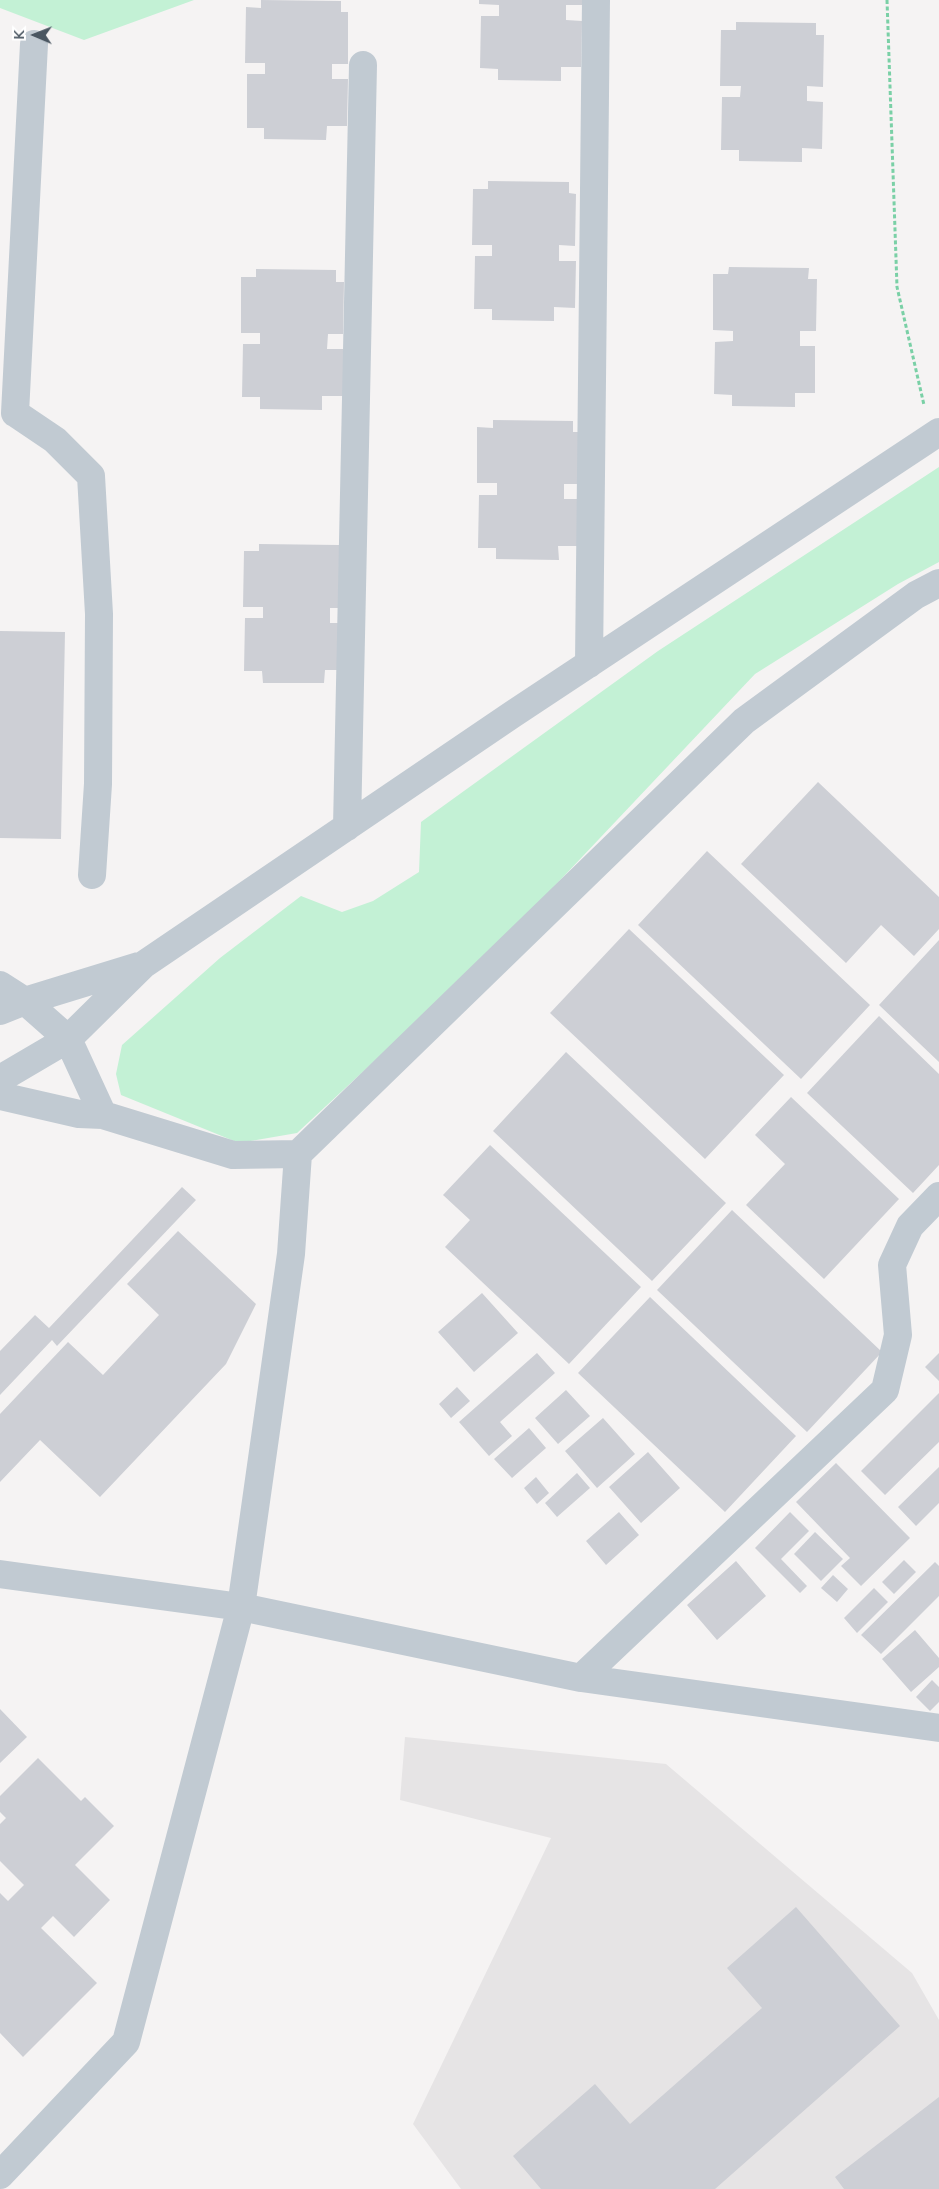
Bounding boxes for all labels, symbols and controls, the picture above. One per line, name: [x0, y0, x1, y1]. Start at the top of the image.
north arrow: [10, 10, 60, 60]
text: K: [10, 30, 29, 40]

